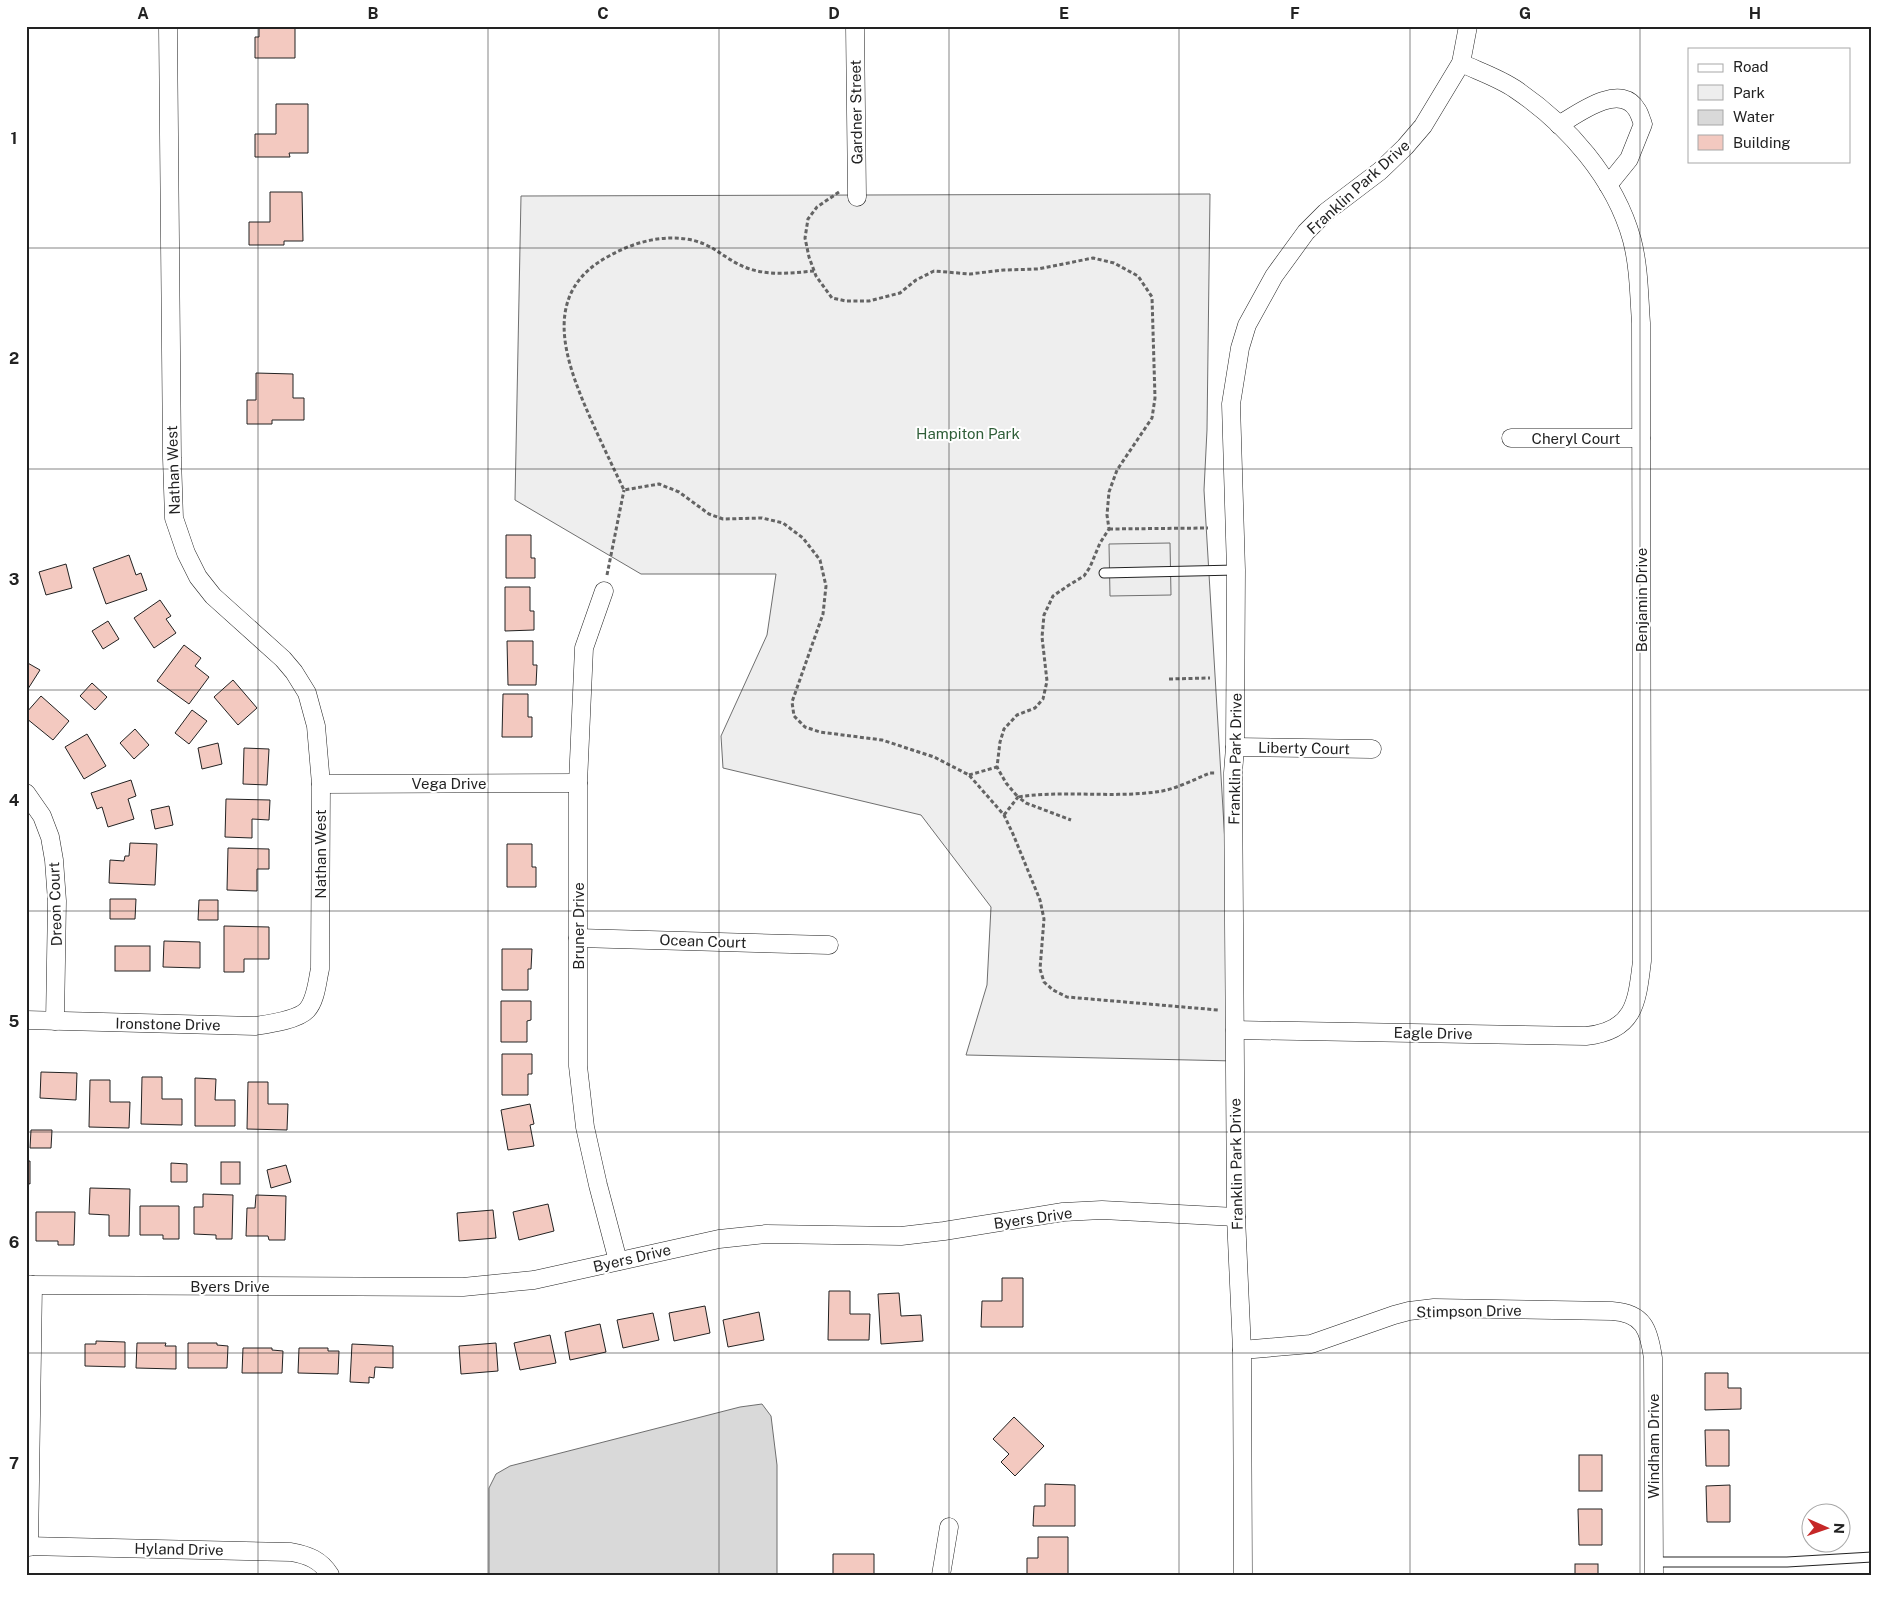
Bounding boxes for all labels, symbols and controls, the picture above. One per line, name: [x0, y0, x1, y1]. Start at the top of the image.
text: A: [137, 4, 149, 23]
text: B: [368, 4, 379, 23]
text: C: [597, 4, 609, 23]
text: D: [828, 4, 840, 23]
text: E: [1059, 4, 1069, 23]
text: F: [1290, 4, 1300, 23]
text: G: [1519, 4, 1531, 23]
text: H: [1749, 4, 1761, 23]
legend: [1688, 48, 1850, 162]
text: Road: [1733, 58, 1769, 75]
street label: Gardner Street: [847, 59, 865, 164]
text: Park: [1733, 84, 1765, 101]
text: Water: [1733, 108, 1775, 125]
text: 1: [11, 129, 17, 148]
text: Building: [1733, 134, 1791, 151]
street label: Franklin Park Drive: [1303, 137, 1413, 237]
text: 2: [9, 349, 19, 368]
street label: Nathan West: [163, 425, 183, 515]
park label: Hampiton Park: [916, 425, 1020, 442]
street label: Cheryl Court: [1532, 430, 1621, 447]
street label: Benjamin Drive: [1633, 548, 1650, 652]
text: 3: [9, 570, 19, 589]
street label: Franklin Park Drive: [1225, 693, 1245, 825]
street label: Liberty Court: [1258, 739, 1350, 757]
street label: Vega Drive: [412, 775, 486, 792]
text: 4: [9, 791, 20, 810]
street label: Nathan West: [312, 809, 329, 899]
street label: Dreon Court: [45, 861, 65, 947]
street label: Bruner Drive: [570, 882, 587, 970]
street label: Ocean Court: [659, 931, 747, 951]
text: 5: [9, 1012, 20, 1031]
street label: Ironstone Drive: [115, 1015, 221, 1033]
street label: Eagle Drive: [1393, 1024, 1473, 1042]
street label: Franklin Park Drive: [1226, 1098, 1246, 1230]
street label: Byers Drive: [993, 1204, 1073, 1232]
text: 6: [9, 1233, 19, 1252]
street label: Byers Drive: [591, 1241, 673, 1275]
street label: Byers Drive: [190, 1278, 270, 1295]
street label: Stimpson Drive: [1416, 1302, 1522, 1320]
street label: Windham Drive: [1645, 1393, 1662, 1499]
text: 7: [9, 1454, 19, 1473]
north arrow: [1800, 1504, 1850, 1554]
text: N: [1831, 1523, 1847, 1534]
street label: Hyland Drive: [134, 1540, 224, 1558]

